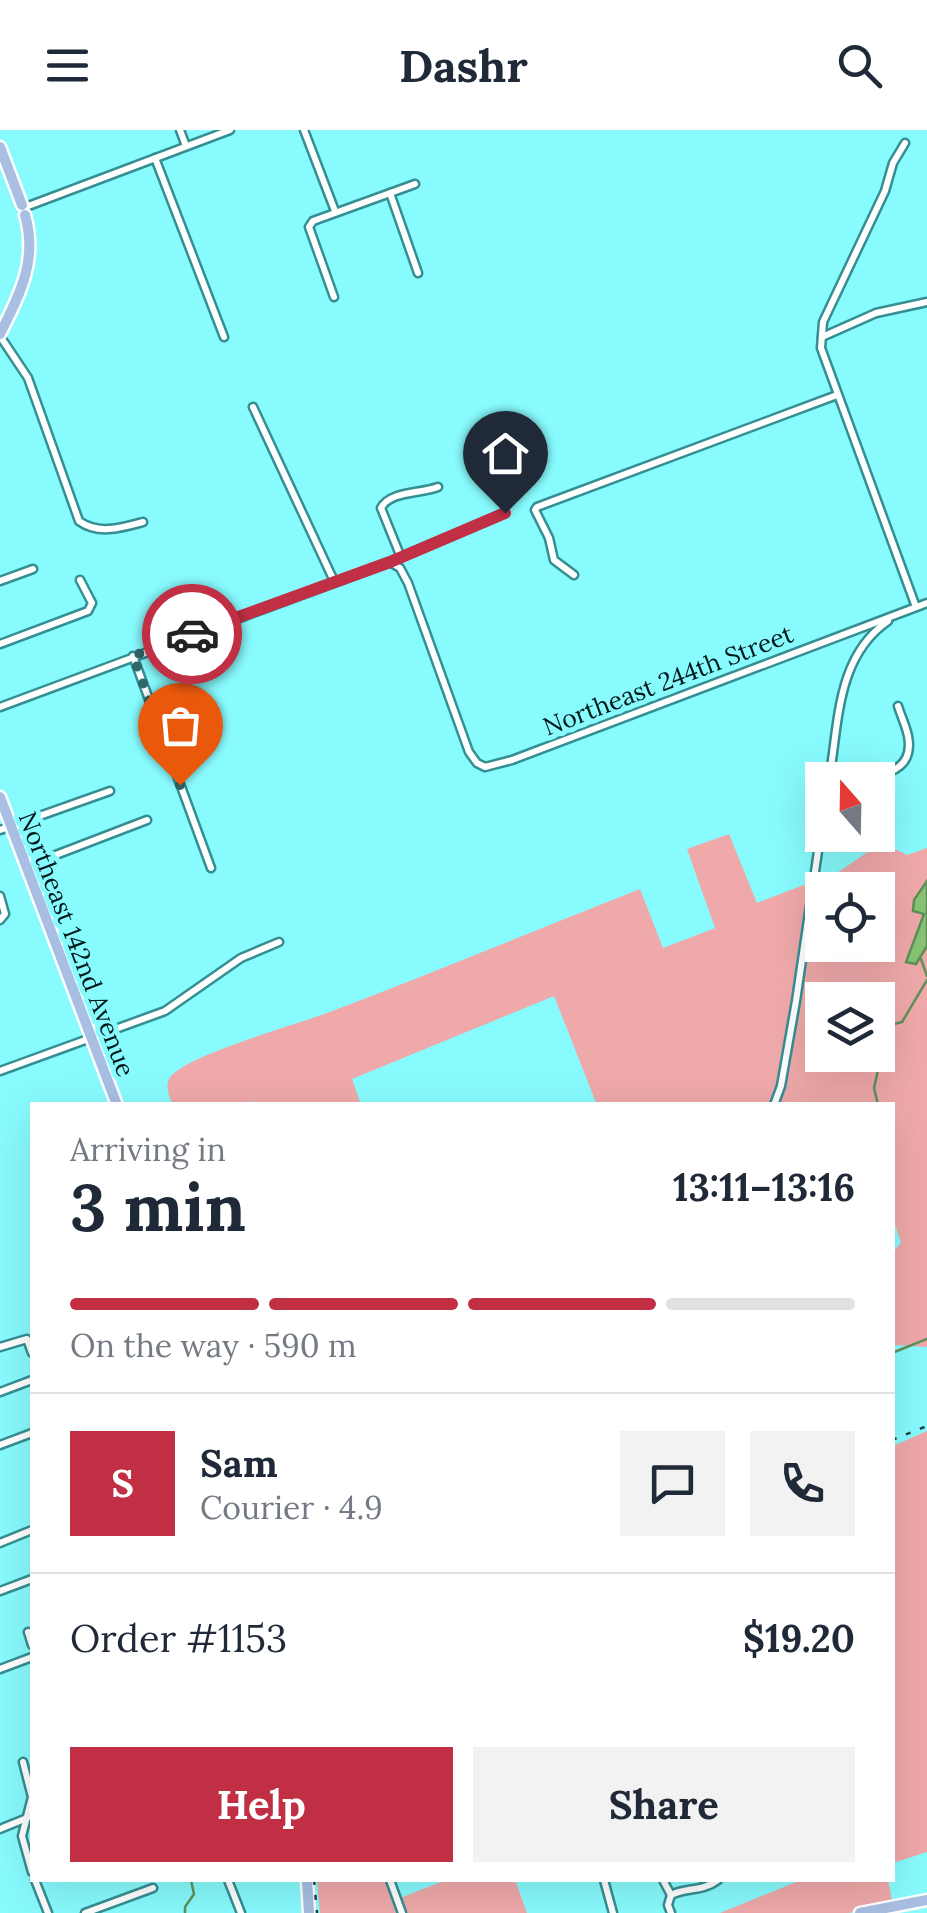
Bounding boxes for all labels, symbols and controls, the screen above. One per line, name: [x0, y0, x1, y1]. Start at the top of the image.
text: Dashr: [399, 37, 528, 94]
icon: menu: [40, 38, 95, 93]
icon: search: [832, 38, 887, 93]
pin: [463, 411, 548, 514]
icon: home: [478, 426, 533, 481]
courier: [142, 584, 242, 684]
icon: car: [165, 607, 220, 662]
street label: Northeast 244th Street: [538, 617, 798, 742]
pin: [138, 683, 223, 786]
icon: bag: [153, 698, 208, 753]
north arrow: [805, 762, 895, 852]
map controls: [805, 762, 895, 1072]
street label: Northeast 142nd Avenue: [12, 807, 142, 1081]
button: locate: [805, 872, 895, 962]
button: layers: [805, 982, 895, 1072]
text: Arriving in: [70, 1129, 226, 1170]
text: 13:11–13:16: [673, 1163, 855, 1211]
text: 3 min: [70, 1166, 246, 1249]
text: On the way · 590 m: [70, 1325, 357, 1366]
button: chat: [620, 1431, 725, 1536]
button: phone: [750, 1431, 855, 1536]
text: Sam: [200, 1439, 278, 1487]
text: S: [111, 1459, 134, 1507]
text: Courier · 4.9: [200, 1487, 383, 1528]
text: Order #1153: [70, 1614, 287, 1662]
text: $19.20: [743, 1614, 855, 1662]
button: Help: [70, 1747, 453, 1862]
button: Share: [473, 1747, 855, 1862]

